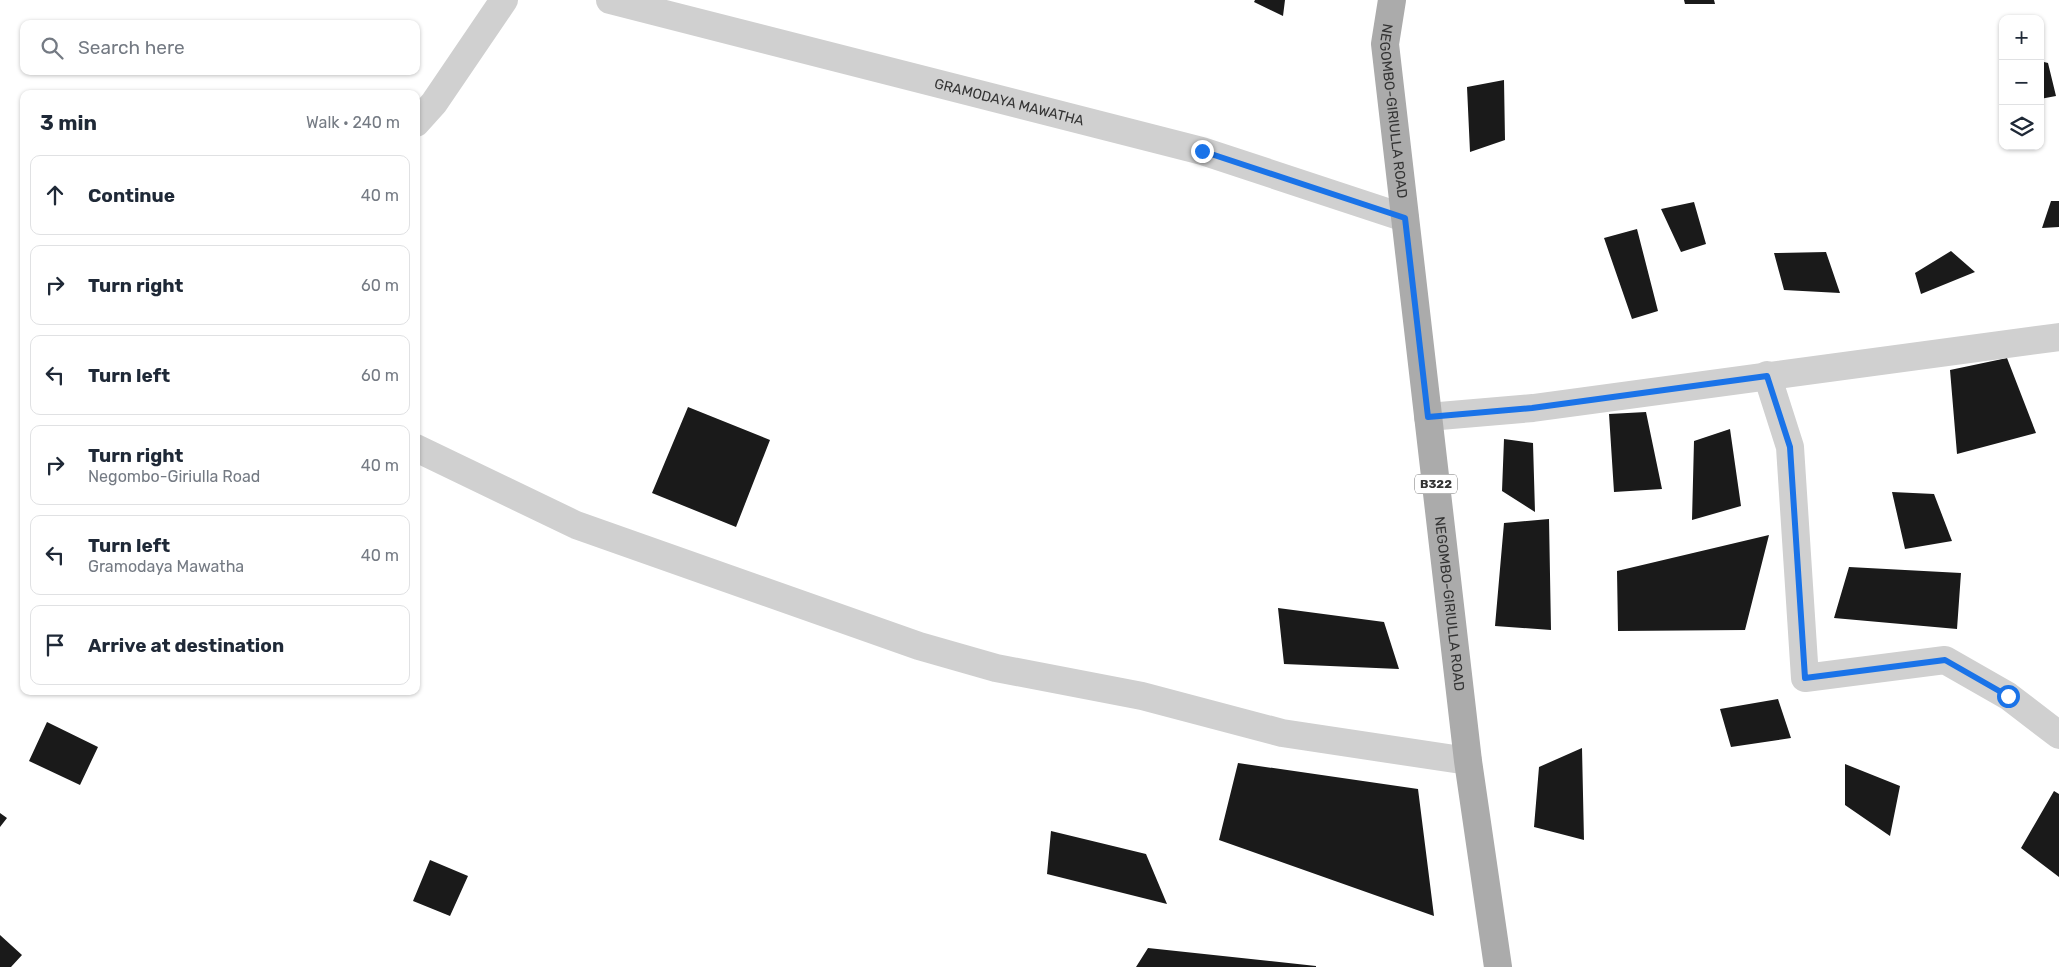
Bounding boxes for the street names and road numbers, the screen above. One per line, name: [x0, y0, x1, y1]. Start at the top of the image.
street label: NEGOMBO-GIRIULLA ROAD: [1376, 22, 1411, 199]
street label: GRAMODAYA MAWATHA: [933, 75, 1086, 129]
road number: B322: [1415, 474, 1457, 494]
street label: NEGOMBO-GIRIULLA ROAD: [1431, 515, 1468, 692]

